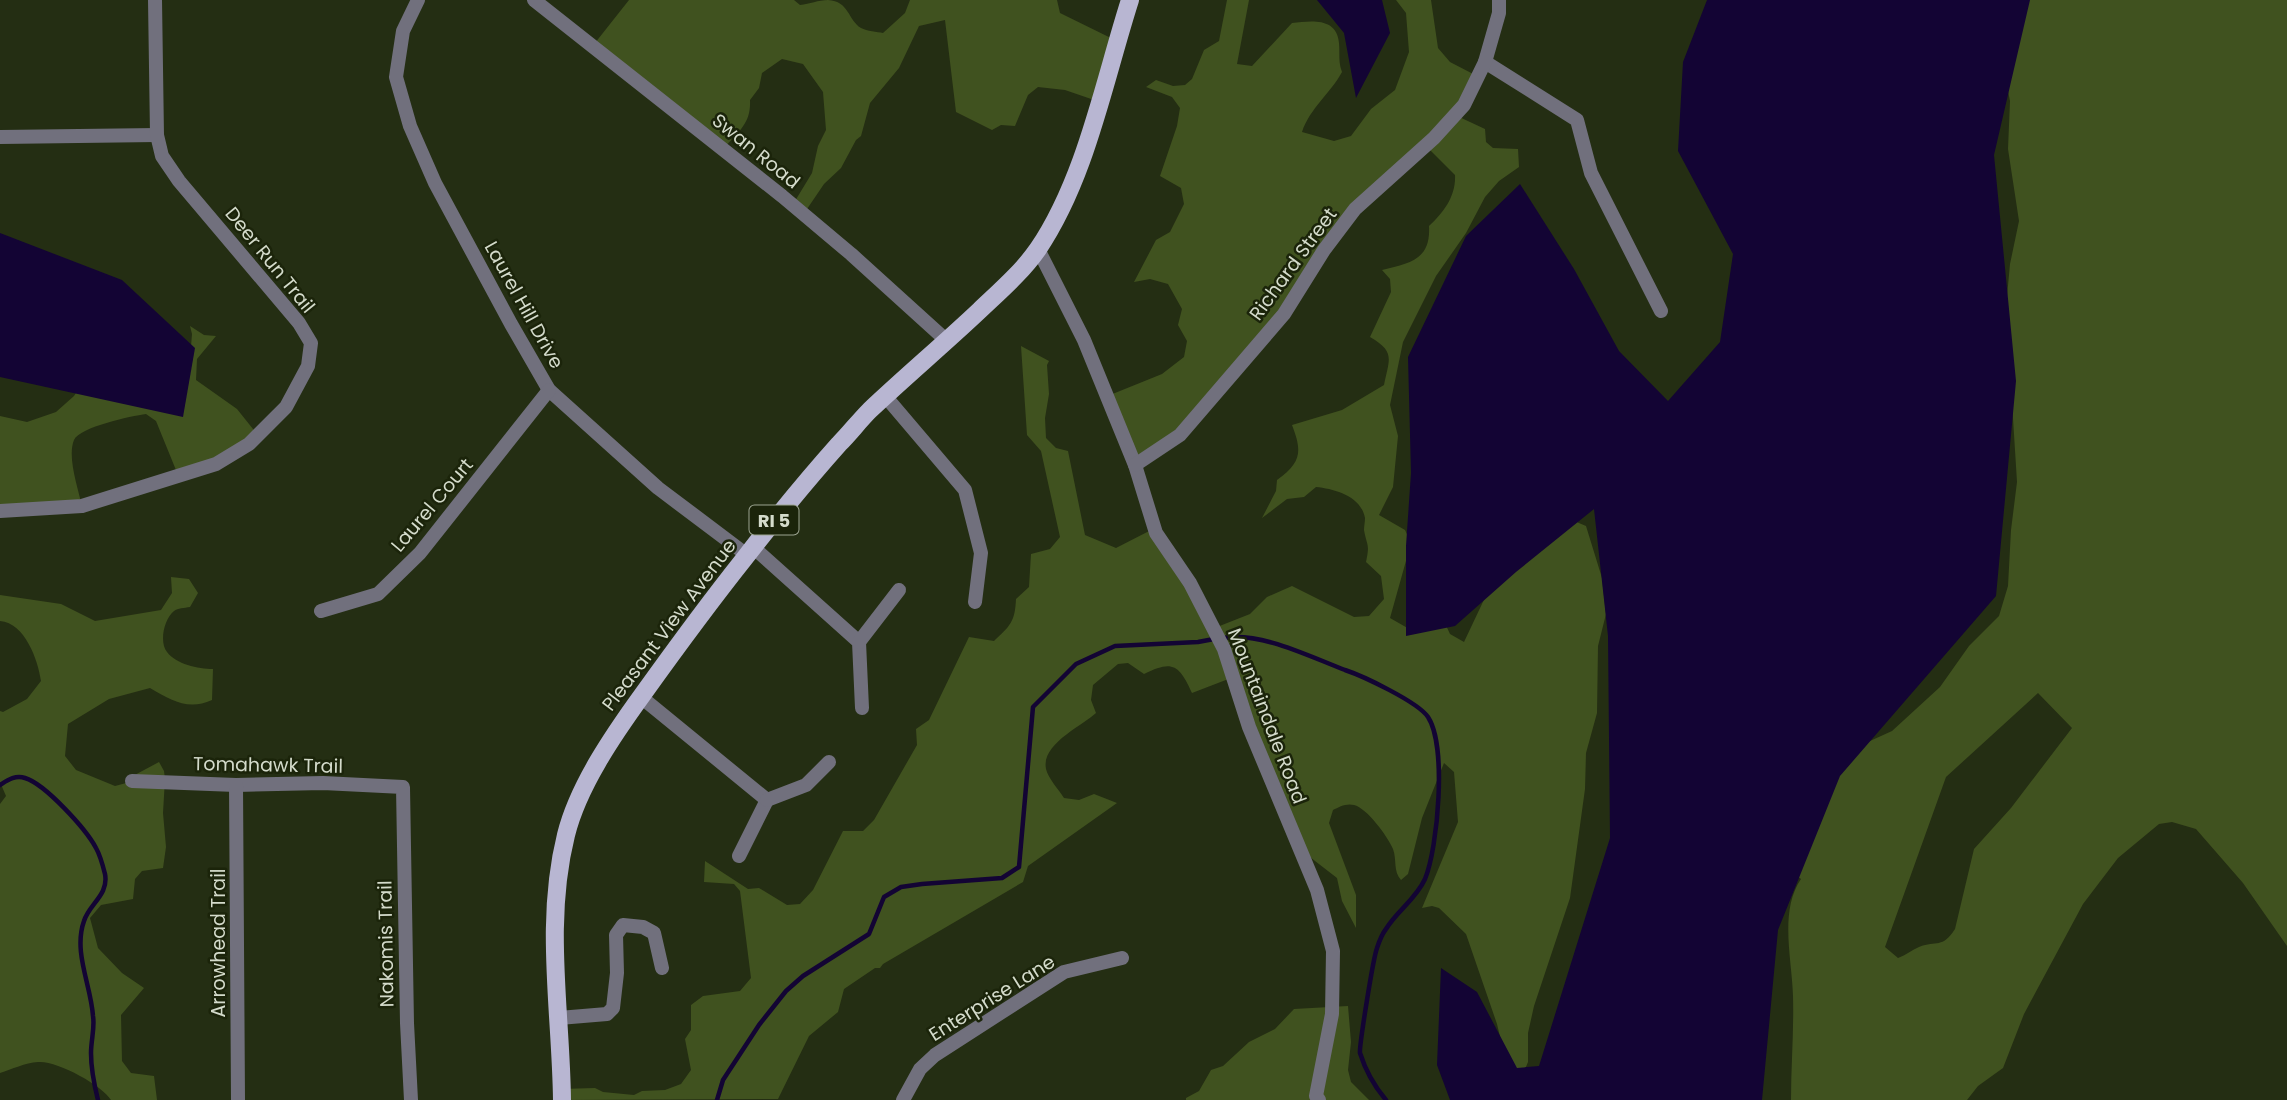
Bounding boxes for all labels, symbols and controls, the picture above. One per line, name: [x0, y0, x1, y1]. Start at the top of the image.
street label: Swan Road: [706, 107, 806, 195]
street label: Deer Run Trail: [219, 201, 321, 319]
street label: Richard Street: [1243, 202, 1343, 326]
street label: Laurel Hill Drive: [478, 236, 570, 374]
street label: Laurel Court: [385, 452, 479, 558]
road number: RI 5: [750, 506, 798, 534]
street label: Pleasant View Avenue: [595, 534, 743, 716]
street label: Mountaindale Road: [1221, 624, 1313, 808]
street label: Tomahawk Trail: [193, 750, 343, 780]
street label: Arrowhead Trail: [205, 869, 232, 1017]
street label: Nakomis Trail: [371, 880, 401, 1008]
street label: Enterprise Lane: [924, 948, 1060, 1048]

